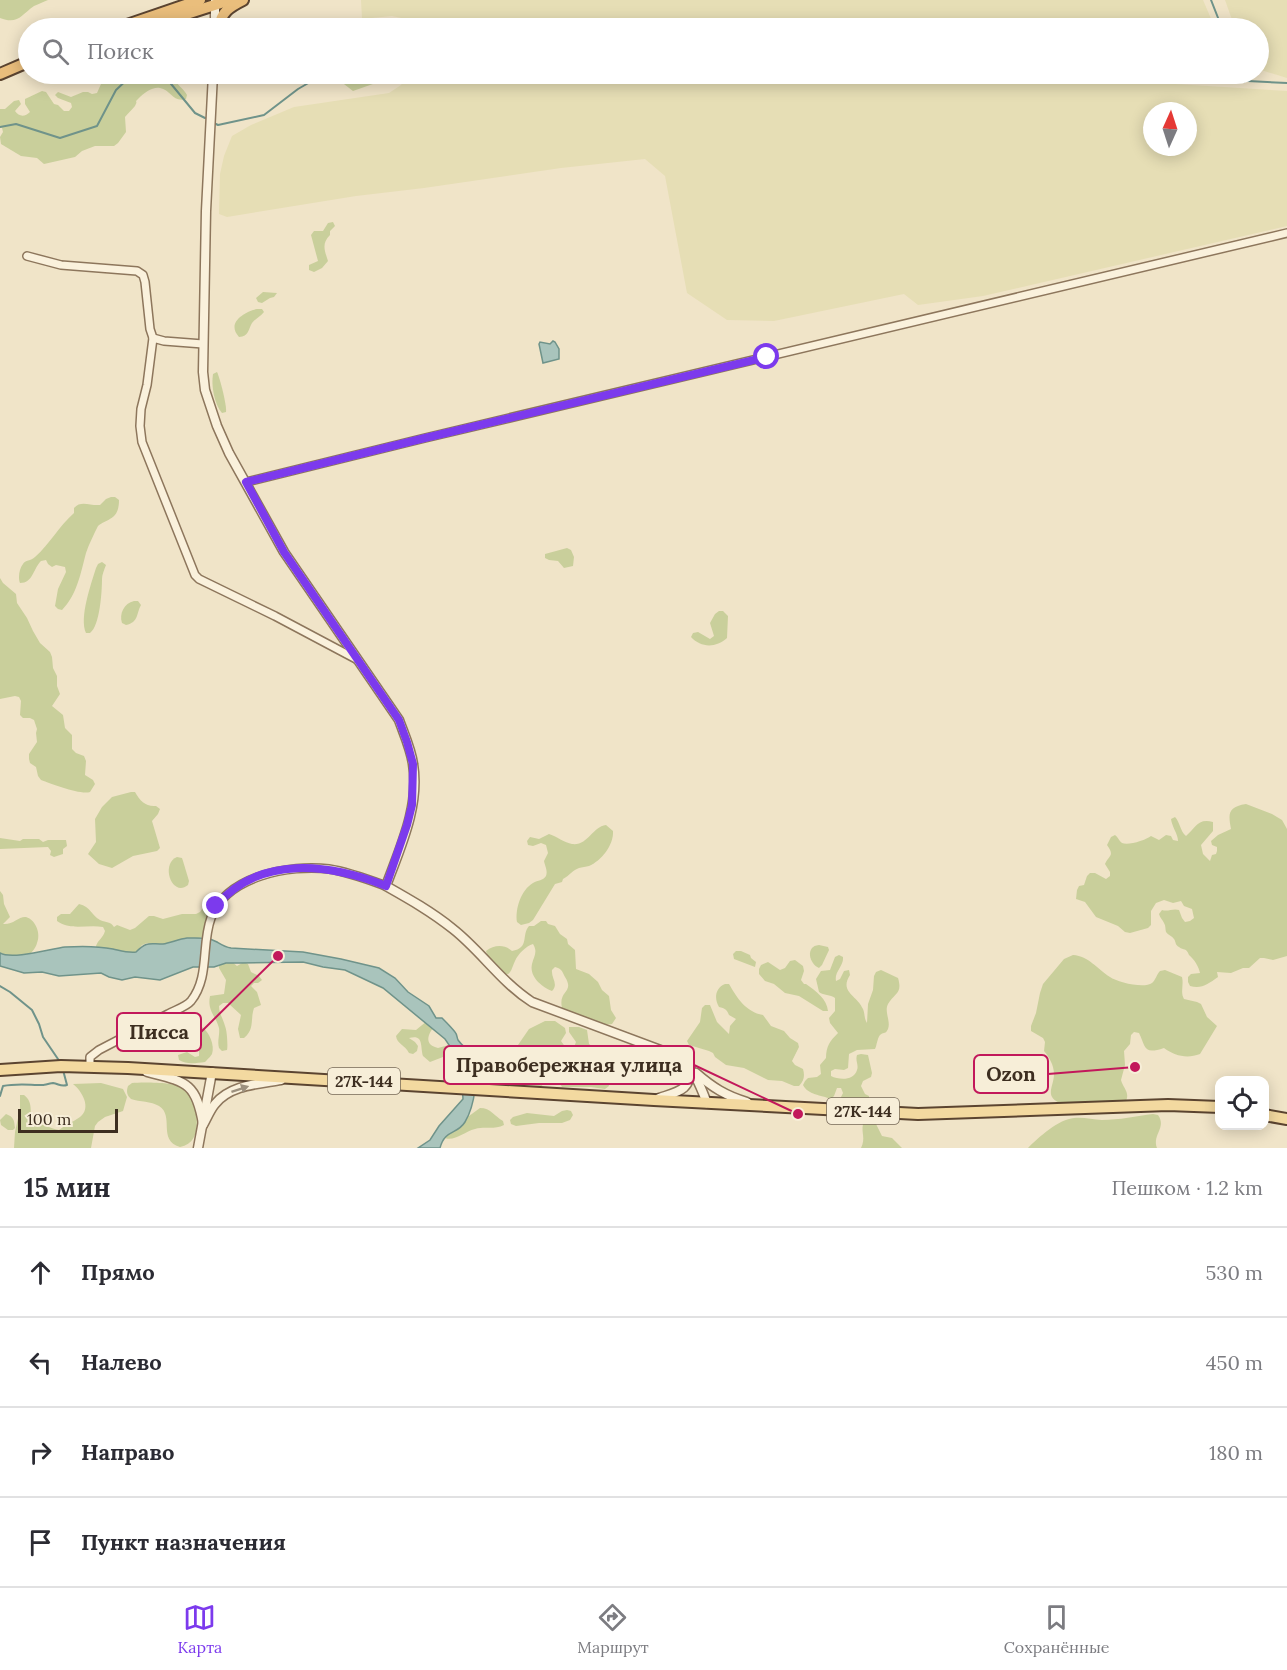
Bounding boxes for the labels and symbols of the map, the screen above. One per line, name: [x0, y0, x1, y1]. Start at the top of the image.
north arrow: [1143, 102, 1197, 156]
route start: [753, 343, 779, 369]
route end: [202, 892, 228, 918]
callout: Писса: [117, 1013, 201, 1051]
text: Писса: [129, 1019, 190, 1044]
callout: Правобережная улица: [444, 1046, 694, 1084]
text: Правобережная улица: [456, 1052, 683, 1077]
callout: Ozon: [974, 1055, 1048, 1093]
text: Ozon: [986, 1061, 1036, 1086]
road number: 27К-144: [328, 1068, 400, 1094]
one-way arrow: [231, 1083, 249, 1093]
road number: 27К-144: [827, 1098, 899, 1124]
scale bar: [18, 1106, 118, 1134]

